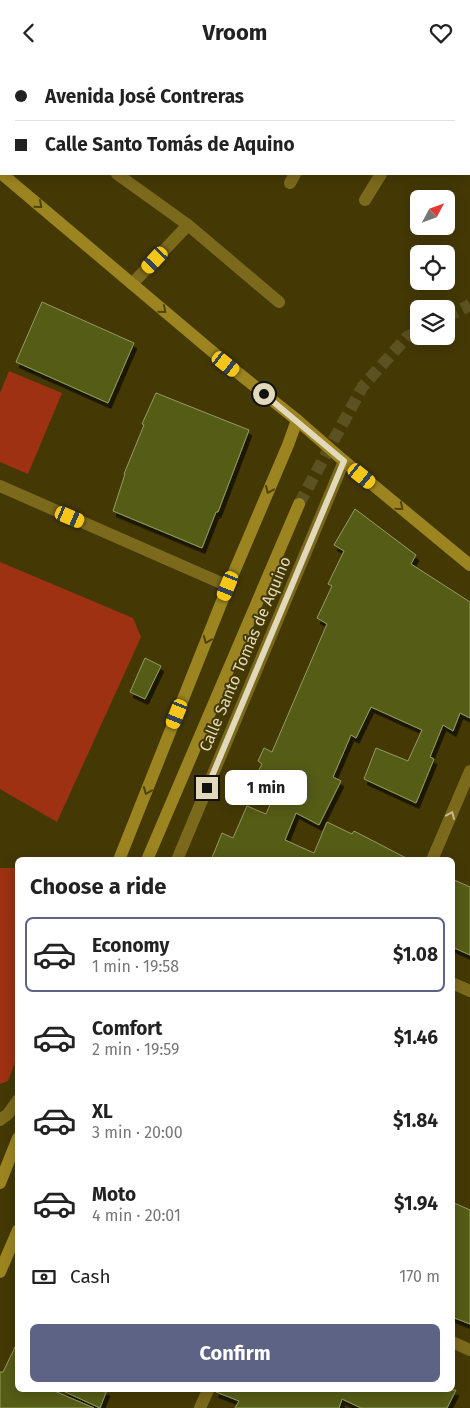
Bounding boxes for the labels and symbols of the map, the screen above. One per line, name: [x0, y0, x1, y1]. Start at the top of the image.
north arrow: [410, 190, 455, 235]
one-way arrow: [33, 200, 42, 208]
car: [139, 244, 170, 276]
one-way arrow: [157, 305, 166, 313]
car: [209, 349, 242, 379]
route start: [253, 383, 275, 405]
car: [345, 461, 378, 491]
one-way arrow: [265, 485, 276, 494]
one-way arrow: [394, 501, 403, 510]
car: [53, 504, 86, 530]
street label: Calle Santo Tomás de Aquino: [195, 554, 295, 754]
car: [215, 569, 240, 603]
one-way arrow: [203, 635, 213, 644]
car: [164, 697, 189, 731]
callout: 1 min: [224, 771, 307, 805]
route end: [196, 777, 218, 799]
one-way arrow: [142, 786, 152, 794]
one-way arrow: [446, 812, 456, 820]

